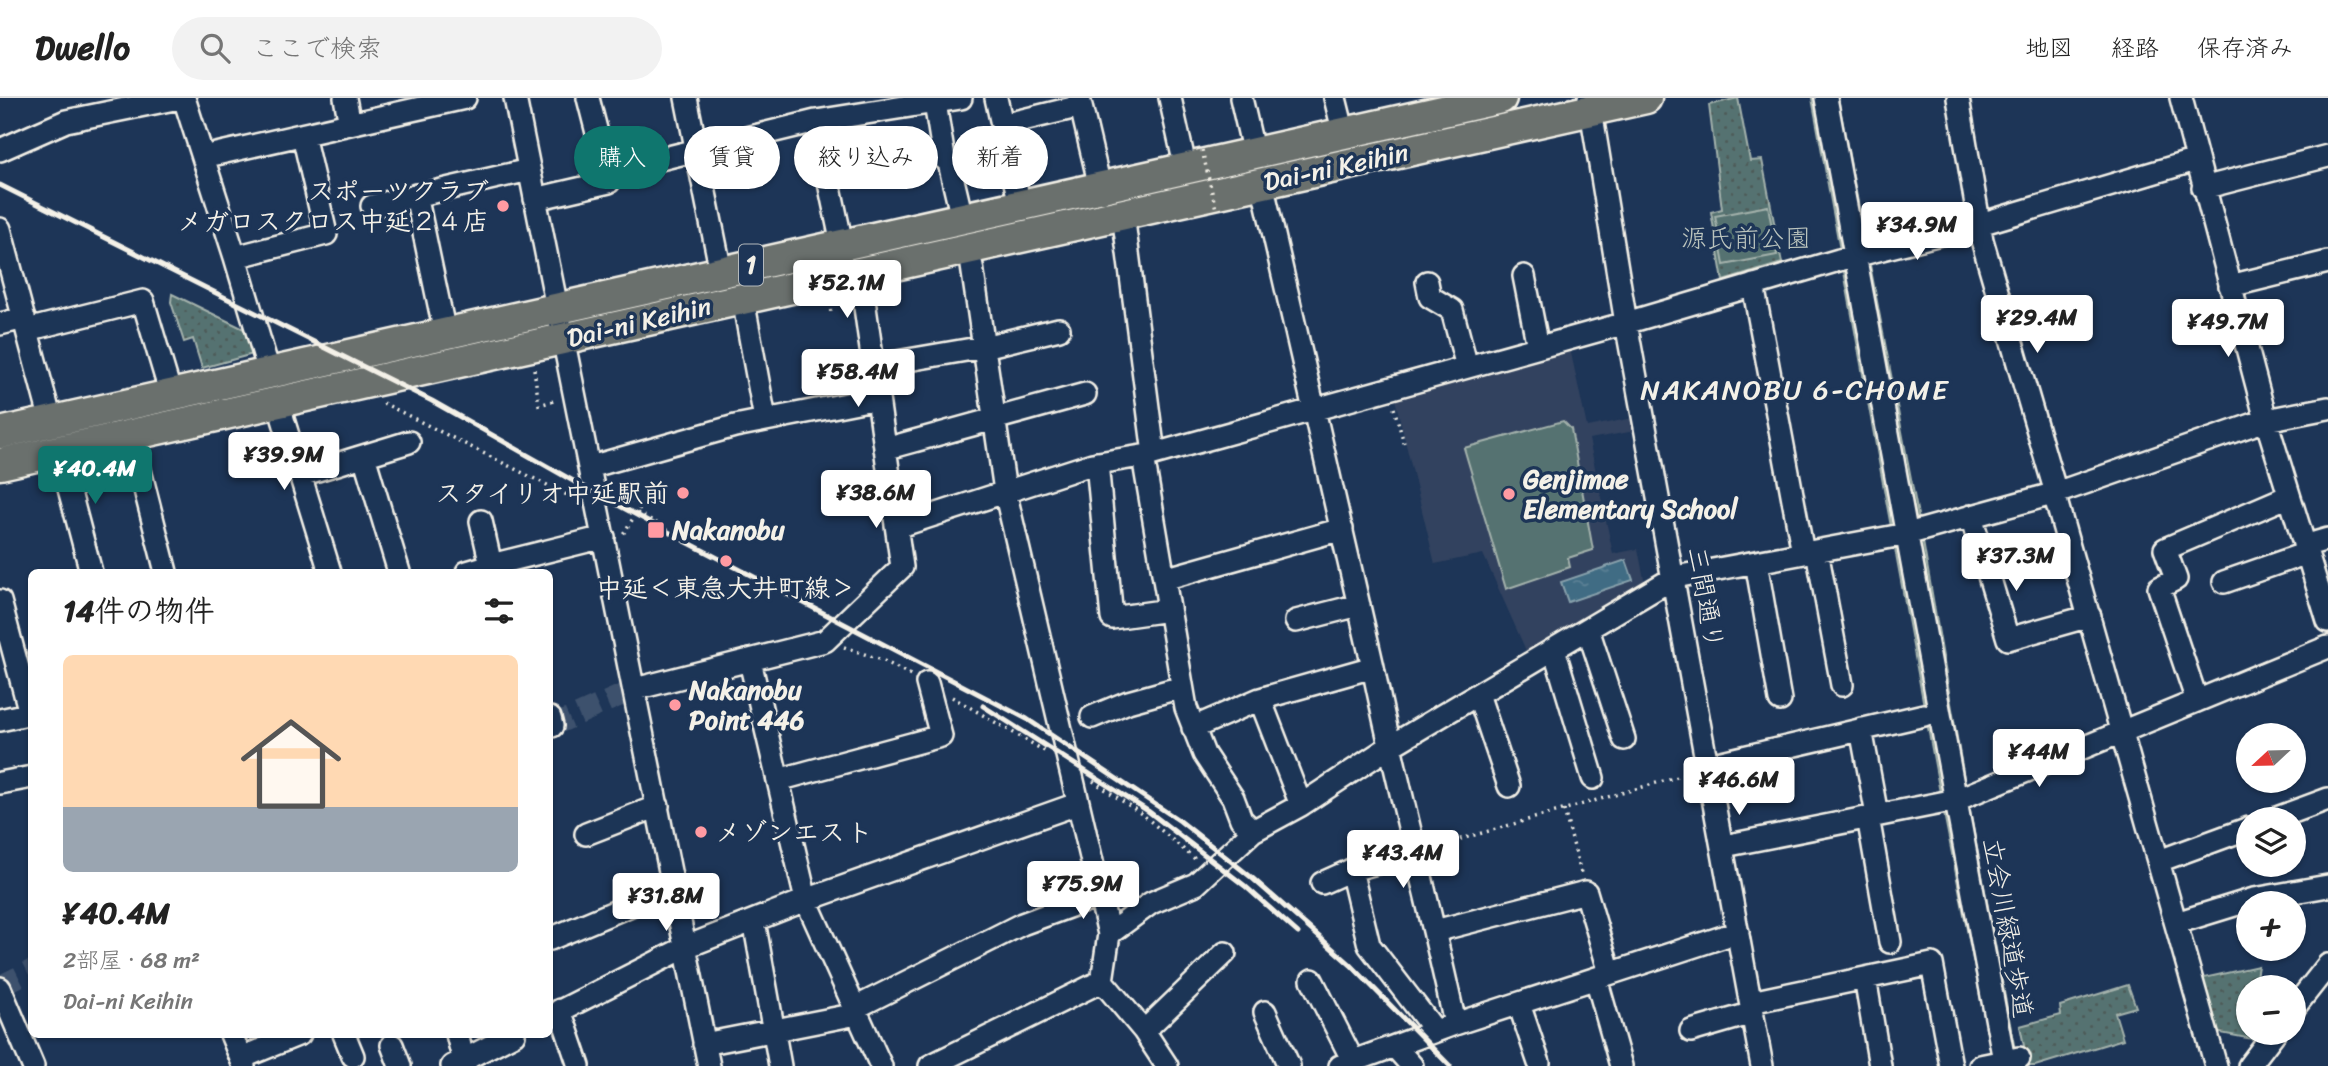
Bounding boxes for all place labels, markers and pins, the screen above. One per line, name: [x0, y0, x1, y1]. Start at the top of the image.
place label: スポーツクラブ メガロスクロス中延２４店: [177, 168, 489, 244]
marker: スポーツクラブ メガロスクロス中延２４店: [495, 198, 511, 214]
pin: ¥34.9M: [1860, 202, 1974, 262]
pin: ¥52.1M: [790, 260, 904, 320]
pin: ¥29.4M: [1980, 296, 2094, 355]
pin: ¥49.7M: [2171, 300, 2285, 359]
pin: ¥58.4M: [801, 350, 915, 409]
pin: ¥39.9M: [227, 432, 341, 492]
pin: ¥40.4M: [38, 446, 152, 506]
place label: Genjimae Elementary School: [1523, 456, 1739, 532]
place label: スタイリオ中延駅前: [436, 470, 669, 516]
pin: ¥38.6M: [819, 470, 933, 530]
marker: スタイリオ中延駅前: [675, 485, 691, 501]
marker: Genjimae Elementary School: [1501, 486, 1517, 502]
place label: Nakanobu: [671, 507, 786, 553]
marker: Nakanobu: [646, 520, 666, 540]
pin: ¥37.3M: [1959, 533, 2073, 593]
marker: 中延＜東急大井町線＞: [718, 553, 734, 569]
place label: 中延＜東急大井町線＞: [596, 565, 856, 611]
place label: Nakanobu Point 446: [688, 667, 805, 743]
marker: Nakanobu Point 446: [667, 697, 683, 713]
pin: ¥44M: [1998, 730, 2080, 789]
pin: ¥46.6M: [1682, 758, 1796, 817]
place label: メゾンエスト: [715, 809, 873, 855]
marker: メゾンエスト: [693, 824, 709, 840]
pin: ¥43.4M: [1346, 830, 1460, 890]
pin: ¥75.9M: [1026, 862, 1140, 921]
pin: ¥31.8M: [609, 874, 723, 933]

